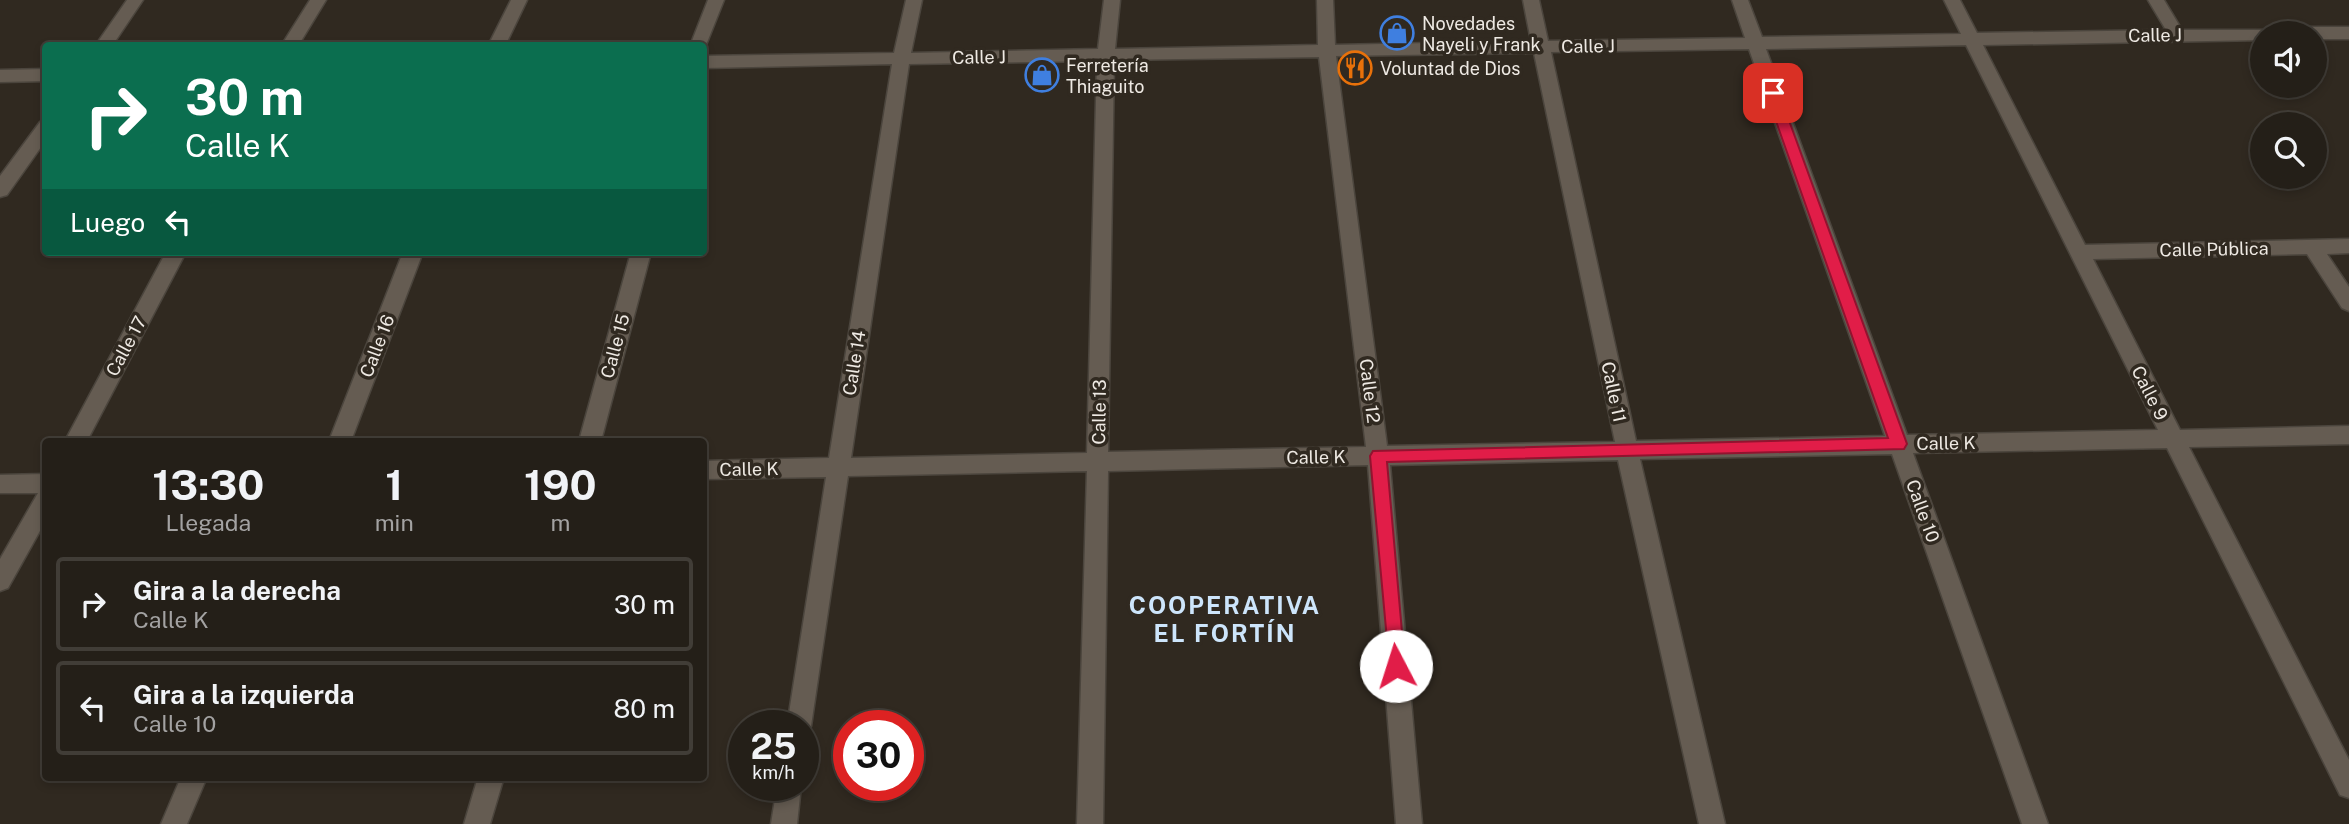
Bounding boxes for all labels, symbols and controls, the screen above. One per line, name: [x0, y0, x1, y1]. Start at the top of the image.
place label: Novedades Nayeli y Frank: [1422, 13, 1541, 55]
shop icon: Novedades Nayeli y Frank: [1378, 14, 1416, 52]
map controls: [2250, 21, 2327, 189]
button: sound: [2250, 21, 2327, 98]
street label: Calle J: [2128, 24, 2182, 46]
street label: Calle J: [1561, 35, 1615, 57]
street label: Calle J: [952, 46, 1006, 68]
restaurant icon: Voluntad de Dios: [1336, 49, 1374, 87]
place label: Ferretería Thiaguito: [1066, 55, 1149, 97]
shop icon: Ferretería Thiaguito: [1023, 56, 1061, 94]
place label: Voluntad de Dios: [1380, 58, 1520, 79]
pin: [1743, 63, 1803, 123]
text: 30 m: [185, 68, 304, 126]
icon: right: [70, 70, 161, 161]
icon: arrive: [1754, 74, 1792, 112]
button: search: [2250, 112, 2327, 189]
text: Calle K: [185, 127, 290, 164]
icon: left: [159, 203, 197, 241]
text: Luego: [70, 207, 145, 238]
street label: Calle Pública: [2159, 238, 2269, 260]
street label: Calle 17: [101, 312, 151, 380]
street label: Calle 16: [355, 312, 399, 380]
street label: Calle 15: [596, 312, 634, 380]
street label: Calle 14: [839, 329, 869, 397]
street label: Calle 12: [1356, 358, 1384, 424]
street label: Calle 11: [1597, 360, 1631, 424]
street label: Calle 9: [2127, 362, 2173, 424]
street label: Calle 13: [1088, 379, 1110, 445]
street label: Calle K: [1916, 432, 1976, 454]
street label: Calle K: [1286, 446, 1346, 468]
street label: Calle K: [719, 458, 779, 480]
text: 13:30: [152, 460, 264, 509]
text: 1: [385, 460, 403, 509]
text: 190: [524, 460, 597, 509]
street label: Calle 10: [1902, 477, 1944, 545]
text: Llegada: [165, 509, 251, 536]
text: min: [375, 509, 414, 536]
text: m: [550, 509, 570, 536]
text: Gira a la derecha: [133, 575, 341, 606]
icon: right: [74, 585, 112, 623]
text: 30 m: [614, 589, 675, 620]
district label: COOPERATIVA EL FORTÍN: [1129, 591, 1321, 647]
text: Calle K: [133, 606, 209, 633]
position arrow: [1359, 629, 1433, 703]
text: Gira a la izquierda: [133, 679, 355, 710]
icon: left: [74, 689, 112, 727]
text: 80 m: [614, 693, 675, 724]
text: Calle 10: [133, 710, 216, 737]
speed limit sign: 30: [833, 710, 924, 801]
text: 25: [751, 726, 796, 767]
text: km/h: [752, 762, 795, 783]

